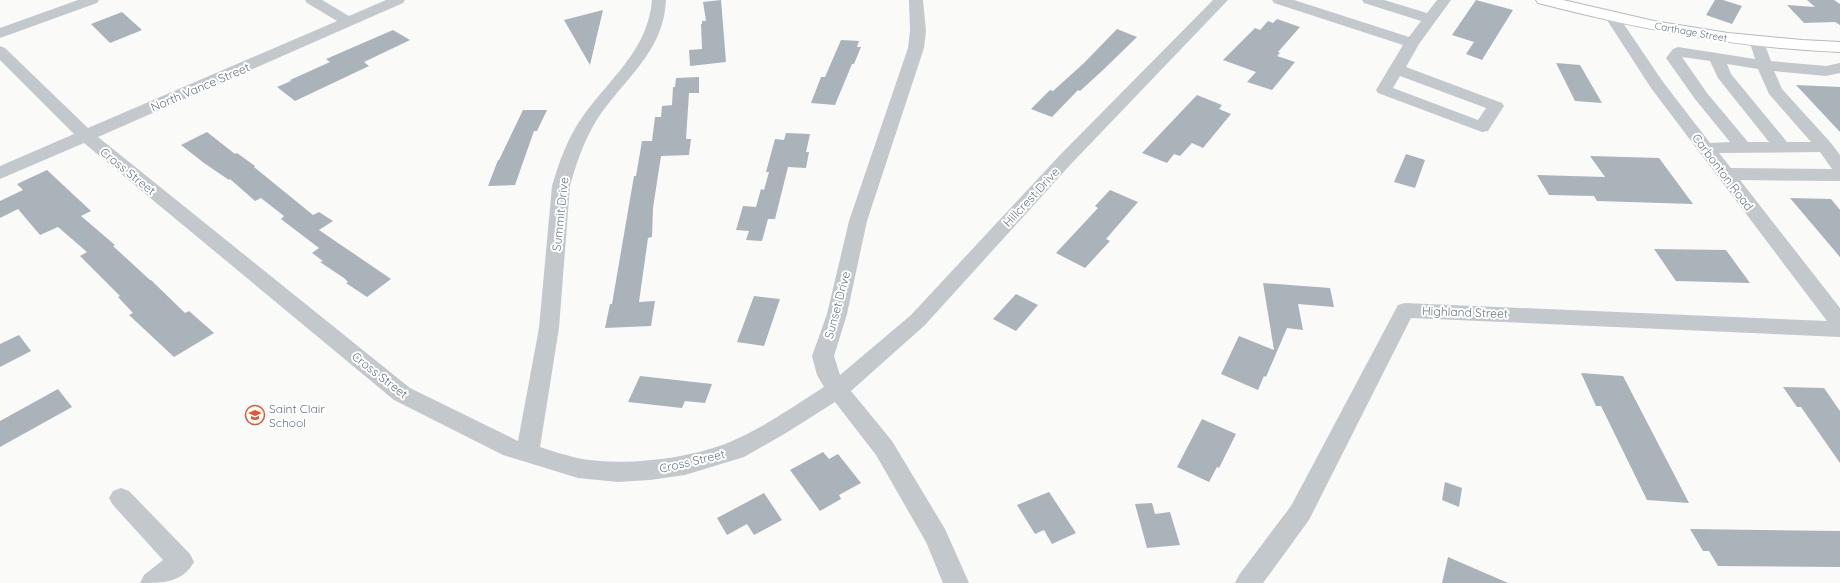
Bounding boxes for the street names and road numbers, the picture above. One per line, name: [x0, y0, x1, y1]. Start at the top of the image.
street label: Carthage Street: [1654, 19, 1729, 45]
street label: North Vance Street: [148, 59, 252, 115]
street label: Carbonton Road: [1689, 131, 1757, 213]
street label: Cross Street: [97, 144, 159, 198]
street label: Hillcrest Drive: [1000, 164, 1062, 230]
street label: Summit Drive: [549, 176, 571, 252]
street label: Sunset Drive: [821, 269, 853, 340]
street label: Highland Street: [1422, 303, 1508, 321]
street label: Cross Street: [349, 349, 411, 401]
street label: Cross Street: [658, 446, 726, 476]

